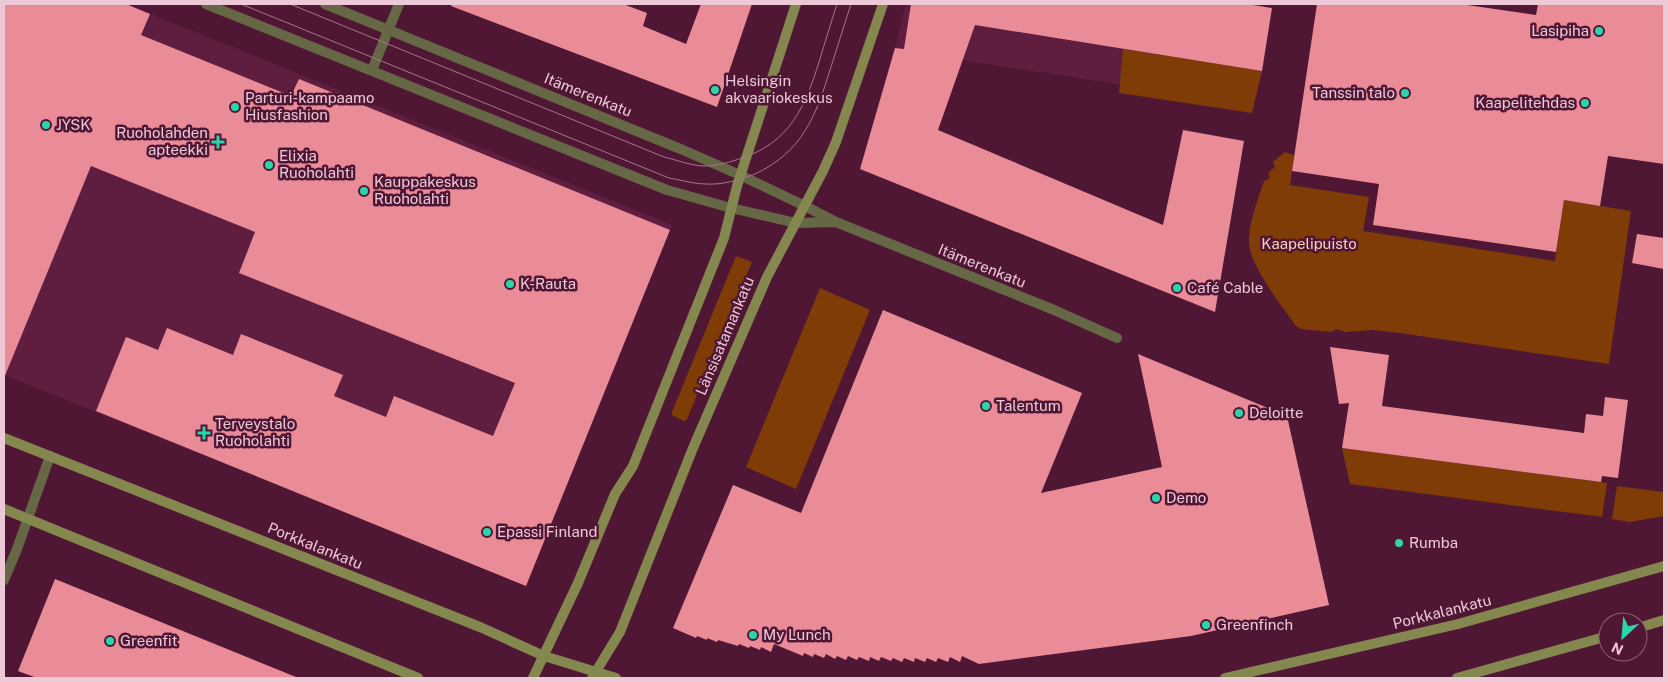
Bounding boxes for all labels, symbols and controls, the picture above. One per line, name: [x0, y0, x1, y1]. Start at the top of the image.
place label: Lasipiha: [1531, 22, 1589, 39]
marker: Lasipiha: [1593, 25, 1605, 37]
street label: Itämerenkatu: [542, 69, 635, 120]
place label: Helsingin akvaariokeskus: [725, 72, 833, 106]
marker: Helsingin akvaariokeskus: [709, 84, 721, 96]
place label: Tanssin talo: [1312, 84, 1395, 101]
marker: Tanssin talo: [1399, 87, 1411, 99]
place label: Parturi-kampaamo Hiusfashion: [245, 89, 375, 123]
place label: Kaapelitehdas: [1475, 94, 1575, 111]
marker: Kaapelitehdas: [1579, 97, 1591, 109]
marker: Parturi-kampaamo Hiusfashion: [229, 101, 241, 113]
place label: JYSK: [56, 116, 91, 133]
marker: JYSK: [40, 119, 52, 131]
place label: Ruoholahden apteekki: [116, 124, 208, 158]
marker: Ruoholahden apteekki: [212, 136, 224, 148]
place label: Elixia Ruoholahti: [279, 147, 354, 181]
marker: Elixia Ruoholahti: [263, 159, 275, 171]
place label: Kauppakeskus Ruoholahti: [374, 173, 476, 207]
marker: Kauppakeskus Ruoholahti: [358, 185, 370, 197]
park label: Kaapelipuisto: [1261, 235, 1357, 252]
street label: Itämerenkatu: [936, 240, 1029, 291]
street label: Länsisatamankatu: [692, 274, 757, 397]
place label: K-Rauta: [520, 275, 576, 292]
marker: K-Rauta: [504, 278, 516, 290]
place label: Café Cable: [1187, 279, 1263, 296]
marker: Café Cable: [1171, 282, 1183, 294]
place label: Talentum: [996, 397, 1061, 414]
marker: Talentum: [980, 400, 992, 412]
place label: Deloitte: [1249, 404, 1304, 421]
marker: Deloitte: [1233, 407, 1245, 419]
place label: Terveystalo Ruoholahti: [215, 415, 295, 449]
marker: Terveystalo Ruoholahti: [197, 426, 211, 440]
place label: Demo: [1166, 489, 1206, 506]
marker: Demo: [1150, 492, 1162, 504]
street label: Porkkalankatu: [265, 519, 365, 572]
place label: Epassi Finland: [497, 523, 597, 540]
marker: Epassi Finland: [481, 526, 493, 538]
place label: Rumba: [1409, 534, 1458, 551]
marker: Rumba: [1393, 537, 1405, 549]
street label: Porkkalankatu: [1391, 591, 1493, 632]
north arrow: [1598, 612, 1648, 662]
place label: Greenfinch: [1216, 616, 1293, 633]
marker: Greenfinch: [1200, 619, 1212, 631]
place label: My Lunch: [763, 626, 831, 643]
marker: My Lunch: [747, 629, 759, 641]
place label: Greenfit: [120, 632, 178, 649]
marker: Greenfit: [104, 635, 116, 647]
text: N: [1609, 639, 1626, 658]

